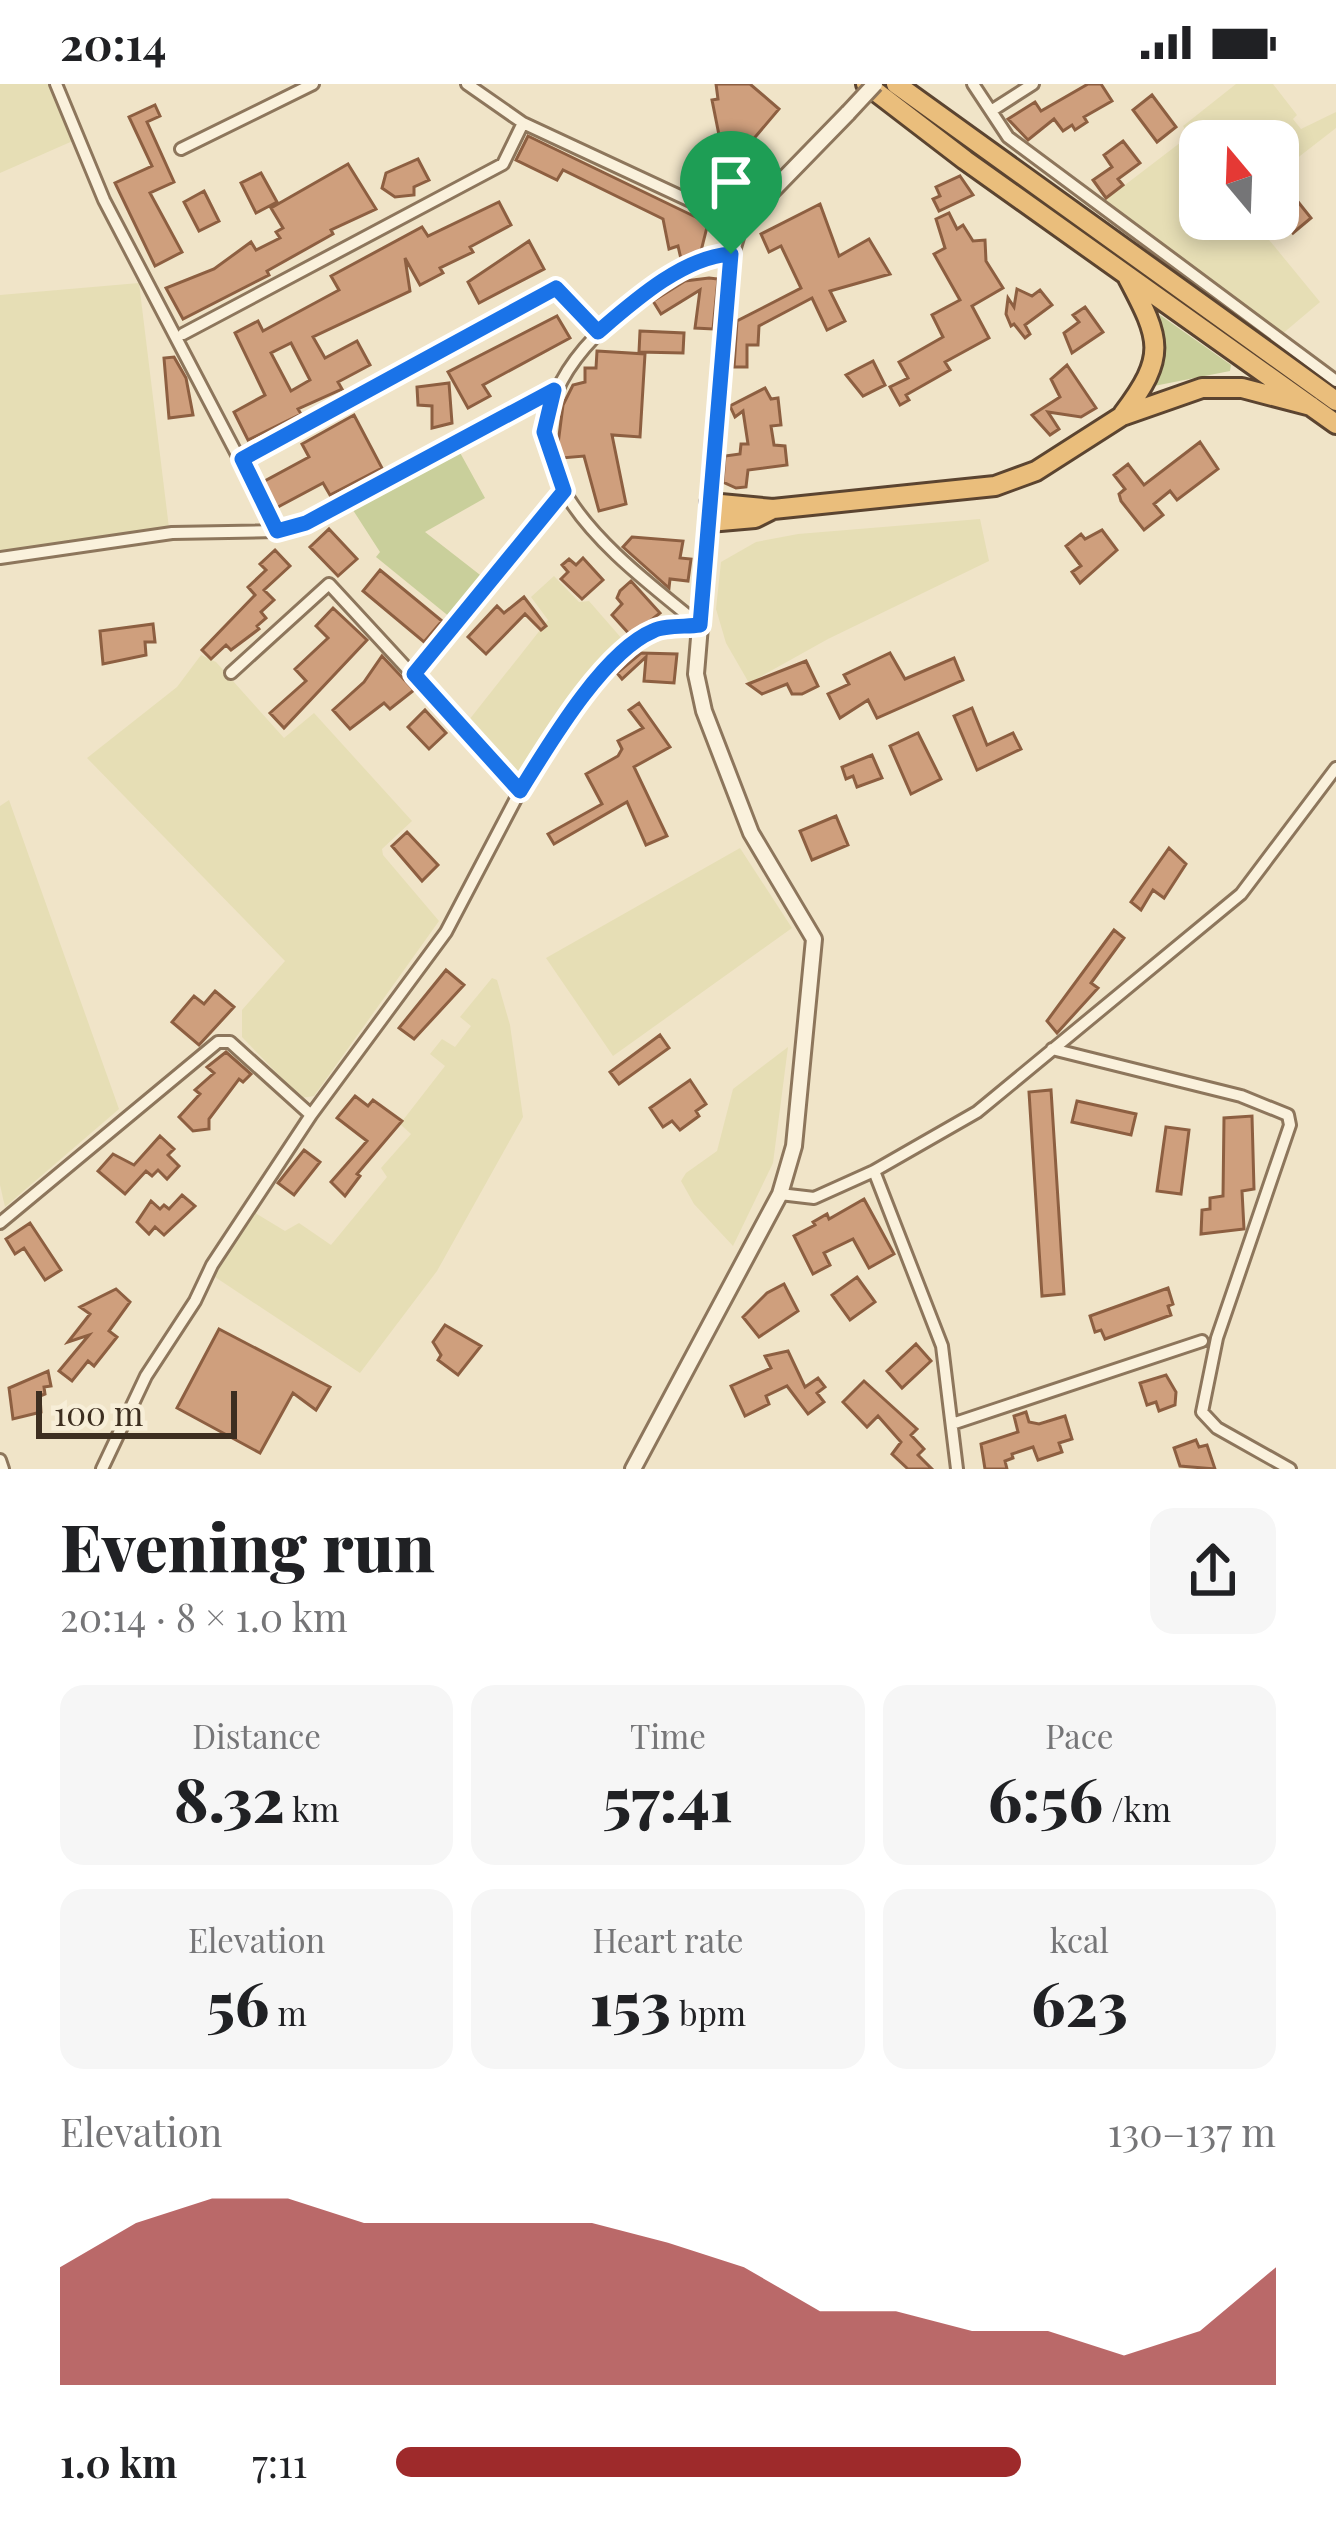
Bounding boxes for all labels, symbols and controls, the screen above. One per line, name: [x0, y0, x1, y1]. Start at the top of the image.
text: 20:14: [60, 12, 167, 72]
north arrow: [1179, 120, 1299, 240]
map controls: [1179, 120, 1299, 240]
pin: [680, 131, 782, 254]
icon: arrive: [698, 149, 764, 215]
scale bar: [36, 1385, 237, 1438]
text: 100 m: [54, 1390, 143, 1434]
text: Evening run: [60, 1501, 435, 1589]
button: share: [1150, 1508, 1276, 1634]
text: 20:14 · 8 × 1.0 km: [60, 1590, 348, 1642]
text: Distance: [192, 1713, 321, 1757]
text: Time: [630, 1713, 706, 1757]
text: Pace: [1045, 1713, 1113, 1757]
text: 8.32: [174, 1757, 285, 1837]
text: 57:41: [603, 1757, 733, 1837]
text: 6:56: [988, 1757, 1103, 1837]
text: km: [285, 1786, 339, 1830]
text: /km: [1103, 1786, 1171, 1830]
text: Elevation: [188, 1917, 325, 1961]
text: Heart rate: [592, 1917, 744, 1961]
text: kcal: [1050, 1917, 1109, 1961]
text: 56: [206, 1961, 269, 2041]
text: 153: [590, 1961, 671, 2041]
text: 623: [1031, 1961, 1128, 2041]
text: m: [269, 1990, 307, 2034]
text: bpm: [671, 1990, 746, 2034]
text: Elevation: [60, 2105, 222, 2157]
text: 130–137 m: [1108, 2105, 1276, 2157]
text: 1.0 km: [60, 2436, 177, 2488]
text: 7:11: [252, 2436, 307, 2488]

